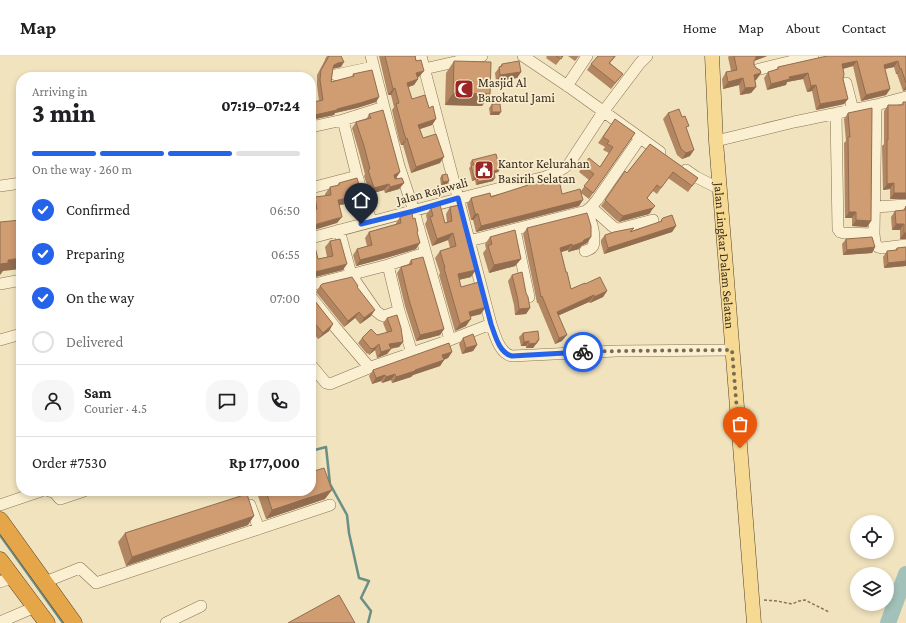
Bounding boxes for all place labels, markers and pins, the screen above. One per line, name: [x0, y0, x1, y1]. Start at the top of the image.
place label: Masjid Al Barokatul Jami: [478, 75, 555, 105]
mosque icon: Masjid Al Barokatul Jami: [453, 78, 475, 100]
place label: Kantor Kelurahan Basirih Selatan: [498, 156, 590, 186]
public building icon: Kantor Kelurahan Basirih Selatan: [473, 159, 495, 181]
pin: [344, 183, 378, 224]
pin: [723, 407, 757, 448]

